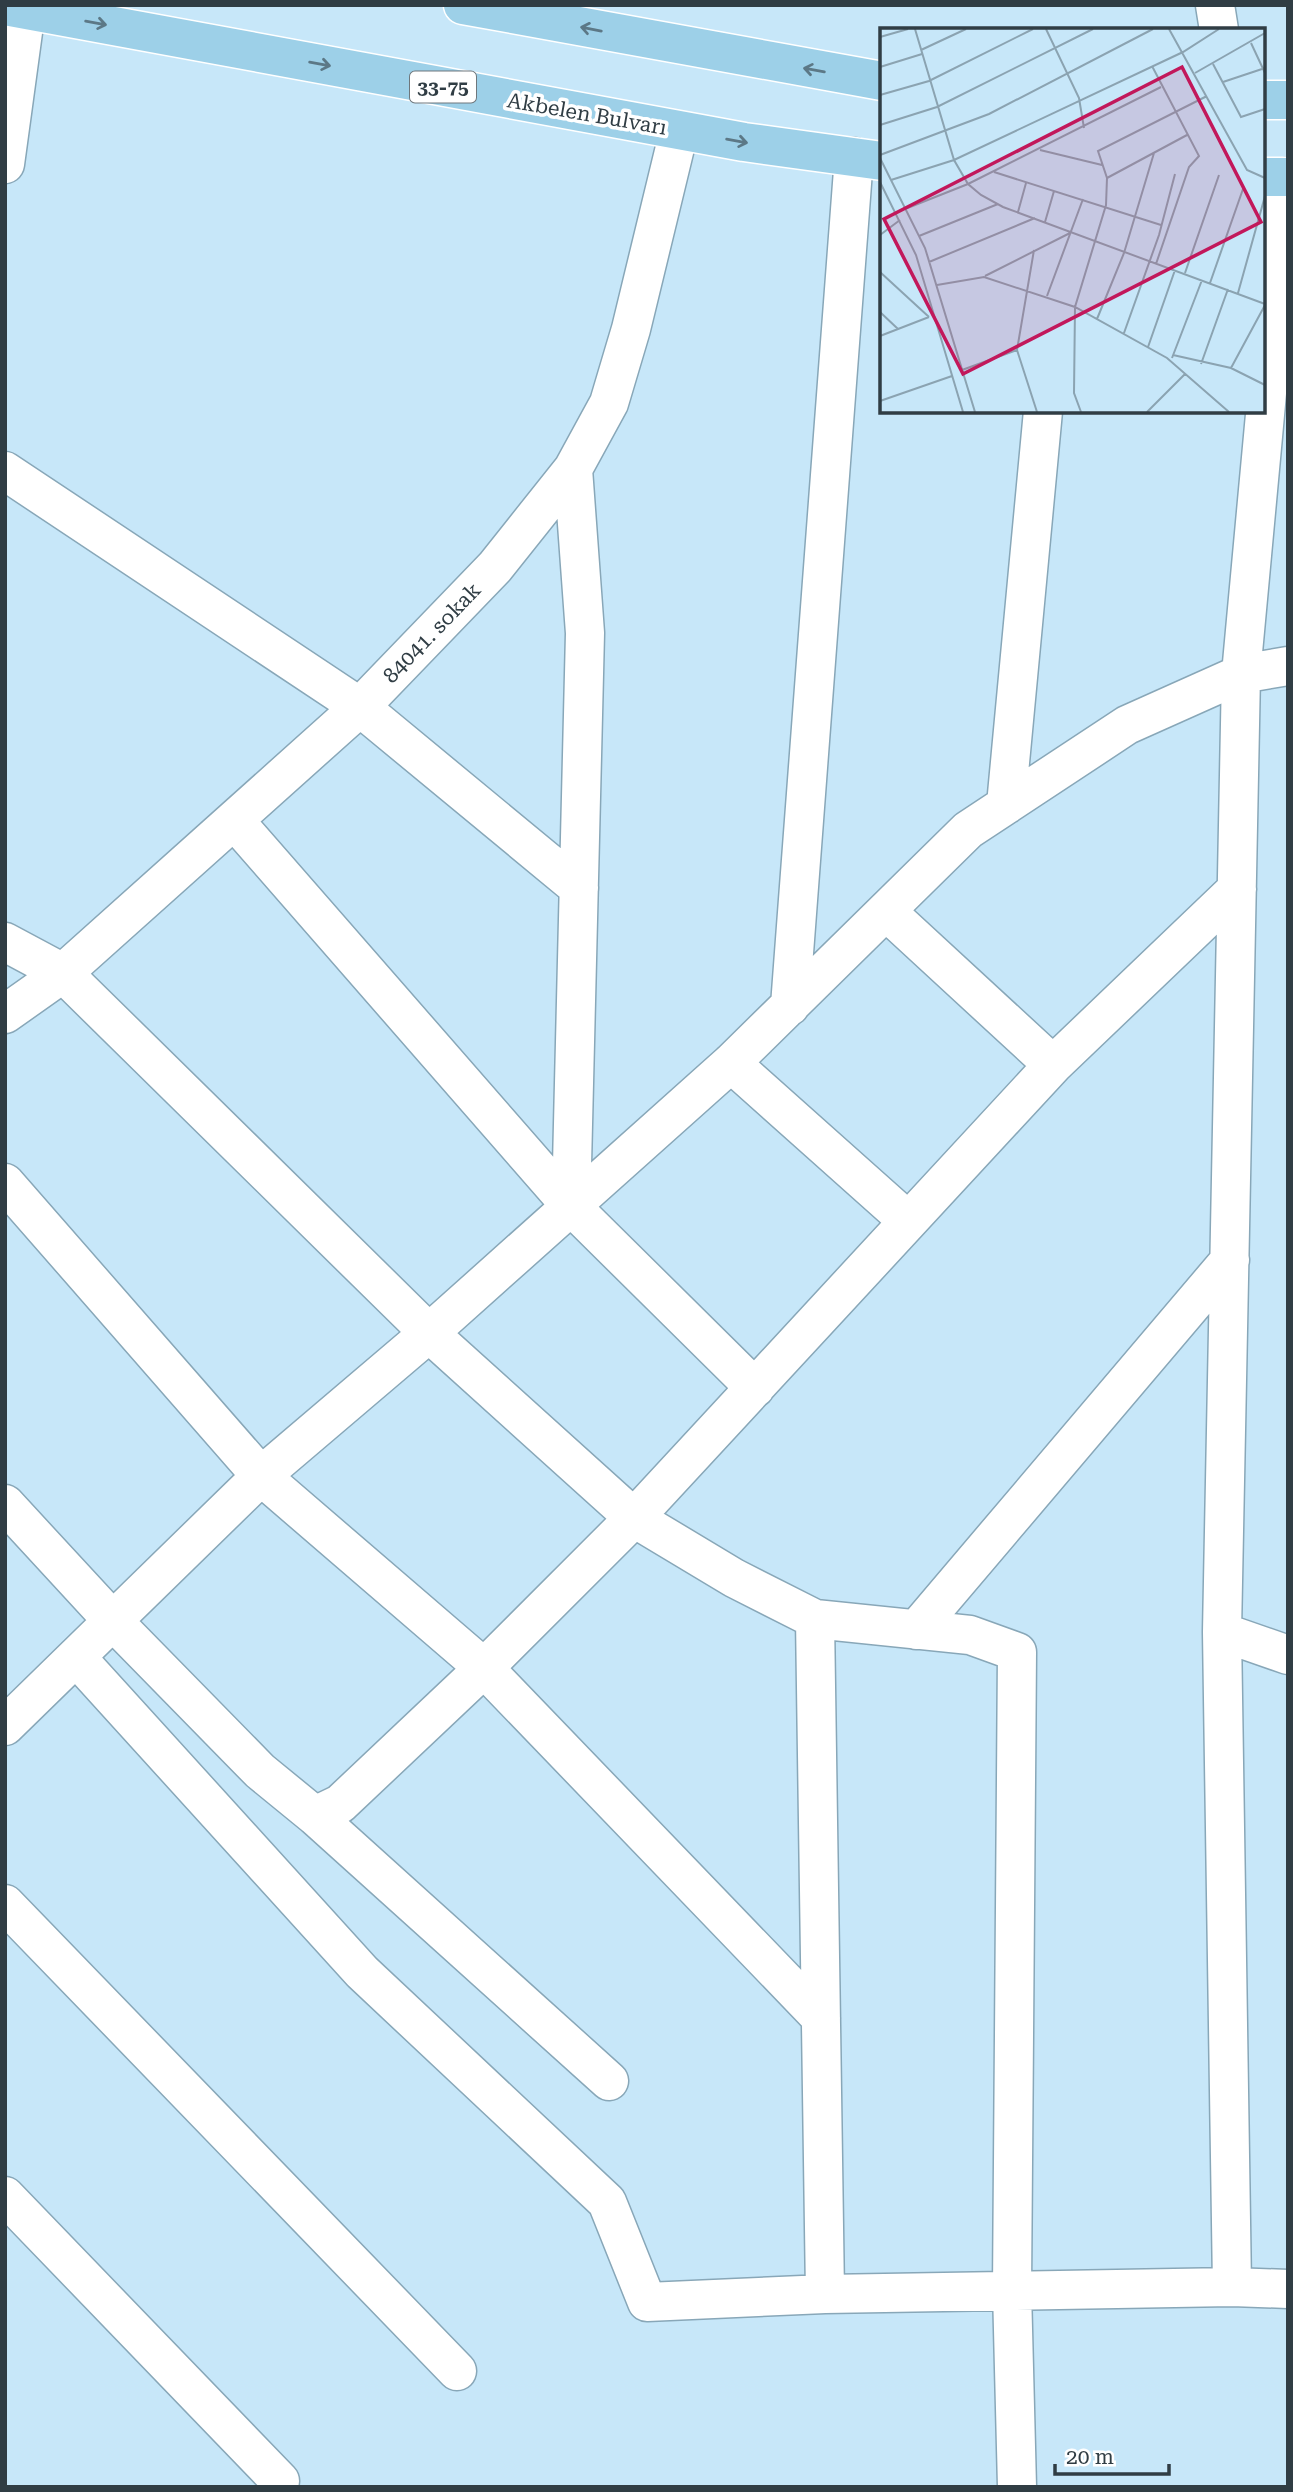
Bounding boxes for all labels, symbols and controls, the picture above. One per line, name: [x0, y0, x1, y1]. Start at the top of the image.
one-way arrow: [85, 17, 107, 30]
one-way arrow: [580, 22, 603, 35]
inset map: [880, 28, 1265, 413]
one-way arrow: [308, 58, 331, 72]
one-way arrow: [804, 63, 826, 76]
road number: 33-75: [410, 72, 476, 102]
street label: Akbelen Bulvarı: [505, 88, 669, 140]
one-way arrow: [725, 135, 748, 148]
street label: 84041. sokak: [378, 578, 486, 688]
scale bar: [1055, 2432, 1169, 2476]
text: 20 m: [1066, 2445, 1114, 2469]

